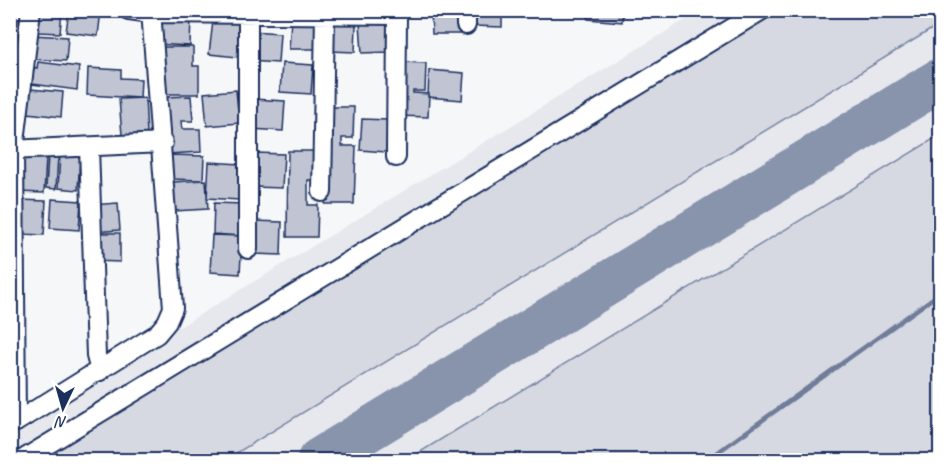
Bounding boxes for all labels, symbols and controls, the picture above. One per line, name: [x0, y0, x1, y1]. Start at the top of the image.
north arrow: [33, 378, 93, 438]
text: N: [53, 411, 68, 432]

